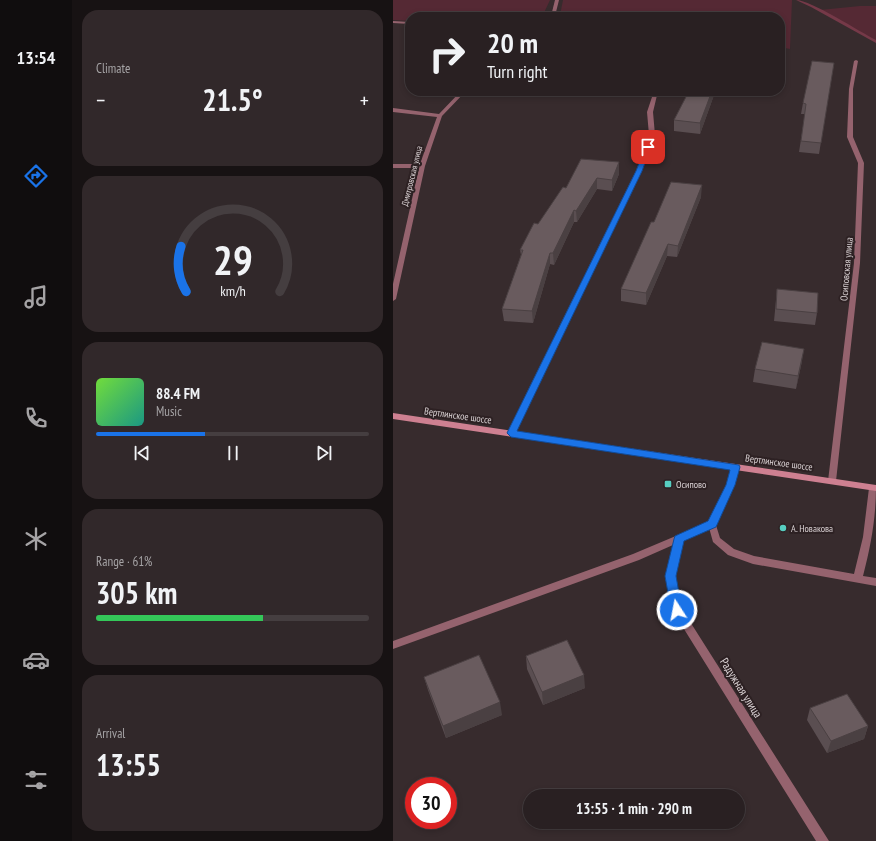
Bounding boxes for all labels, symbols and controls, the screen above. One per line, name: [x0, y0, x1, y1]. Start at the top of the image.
text: 20 m: [487, 24, 538, 61]
icon: right: [421, 28, 473, 80]
text: 13:54: [17, 46, 55, 69]
text: Climate: [96, 60, 130, 77]
text: Turn right: [487, 60, 547, 83]
text: 21.5°: [202, 80, 263, 119]
text: −: [96, 86, 105, 114]
text: +: [360, 86, 369, 114]
pin: [631, 130, 665, 164]
icon: arrive: [637, 136, 659, 158]
street label: Дмитровская улица: [399, 144, 424, 207]
icon: directions: [22, 162, 50, 190]
text: 29: [213, 233, 252, 286]
street label: Осиповская улица: [837, 237, 856, 301]
text: km/h: [220, 281, 245, 300]
icon: music: [22, 283, 50, 311]
text: 88.4 FM: [156, 384, 200, 403]
text: Music: [156, 403, 182, 420]
icon: phone: [22, 404, 50, 432]
street label: Вертлинское шоссе: [423, 404, 492, 427]
icon: previous: [131, 442, 153, 464]
icon: pause: [222, 442, 244, 464]
icon: next: [313, 442, 335, 464]
street label: Вертлинское шоссе: [744, 451, 813, 474]
place label: Осипово: [676, 478, 706, 491]
marker: Осипово: [663, 479, 673, 489]
place label: А. Новакова: [791, 522, 833, 535]
marker: А. Новакова: [778, 523, 788, 533]
icon: climate: [22, 525, 50, 553]
text: Range · 61%: [96, 553, 152, 570]
text: 305 km: [96, 573, 177, 612]
position arrow: [656, 589, 698, 631]
icon: car: [22, 646, 50, 674]
street label: Радужная улица: [717, 655, 766, 721]
text: Arrival: [96, 725, 125, 742]
text: 13:55: [96, 745, 161, 784]
icon: filters: [22, 766, 50, 794]
speed limit sign: 30: [405, 777, 457, 829]
text: 13:55 · 1 min · 290 m: [576, 799, 692, 818]

